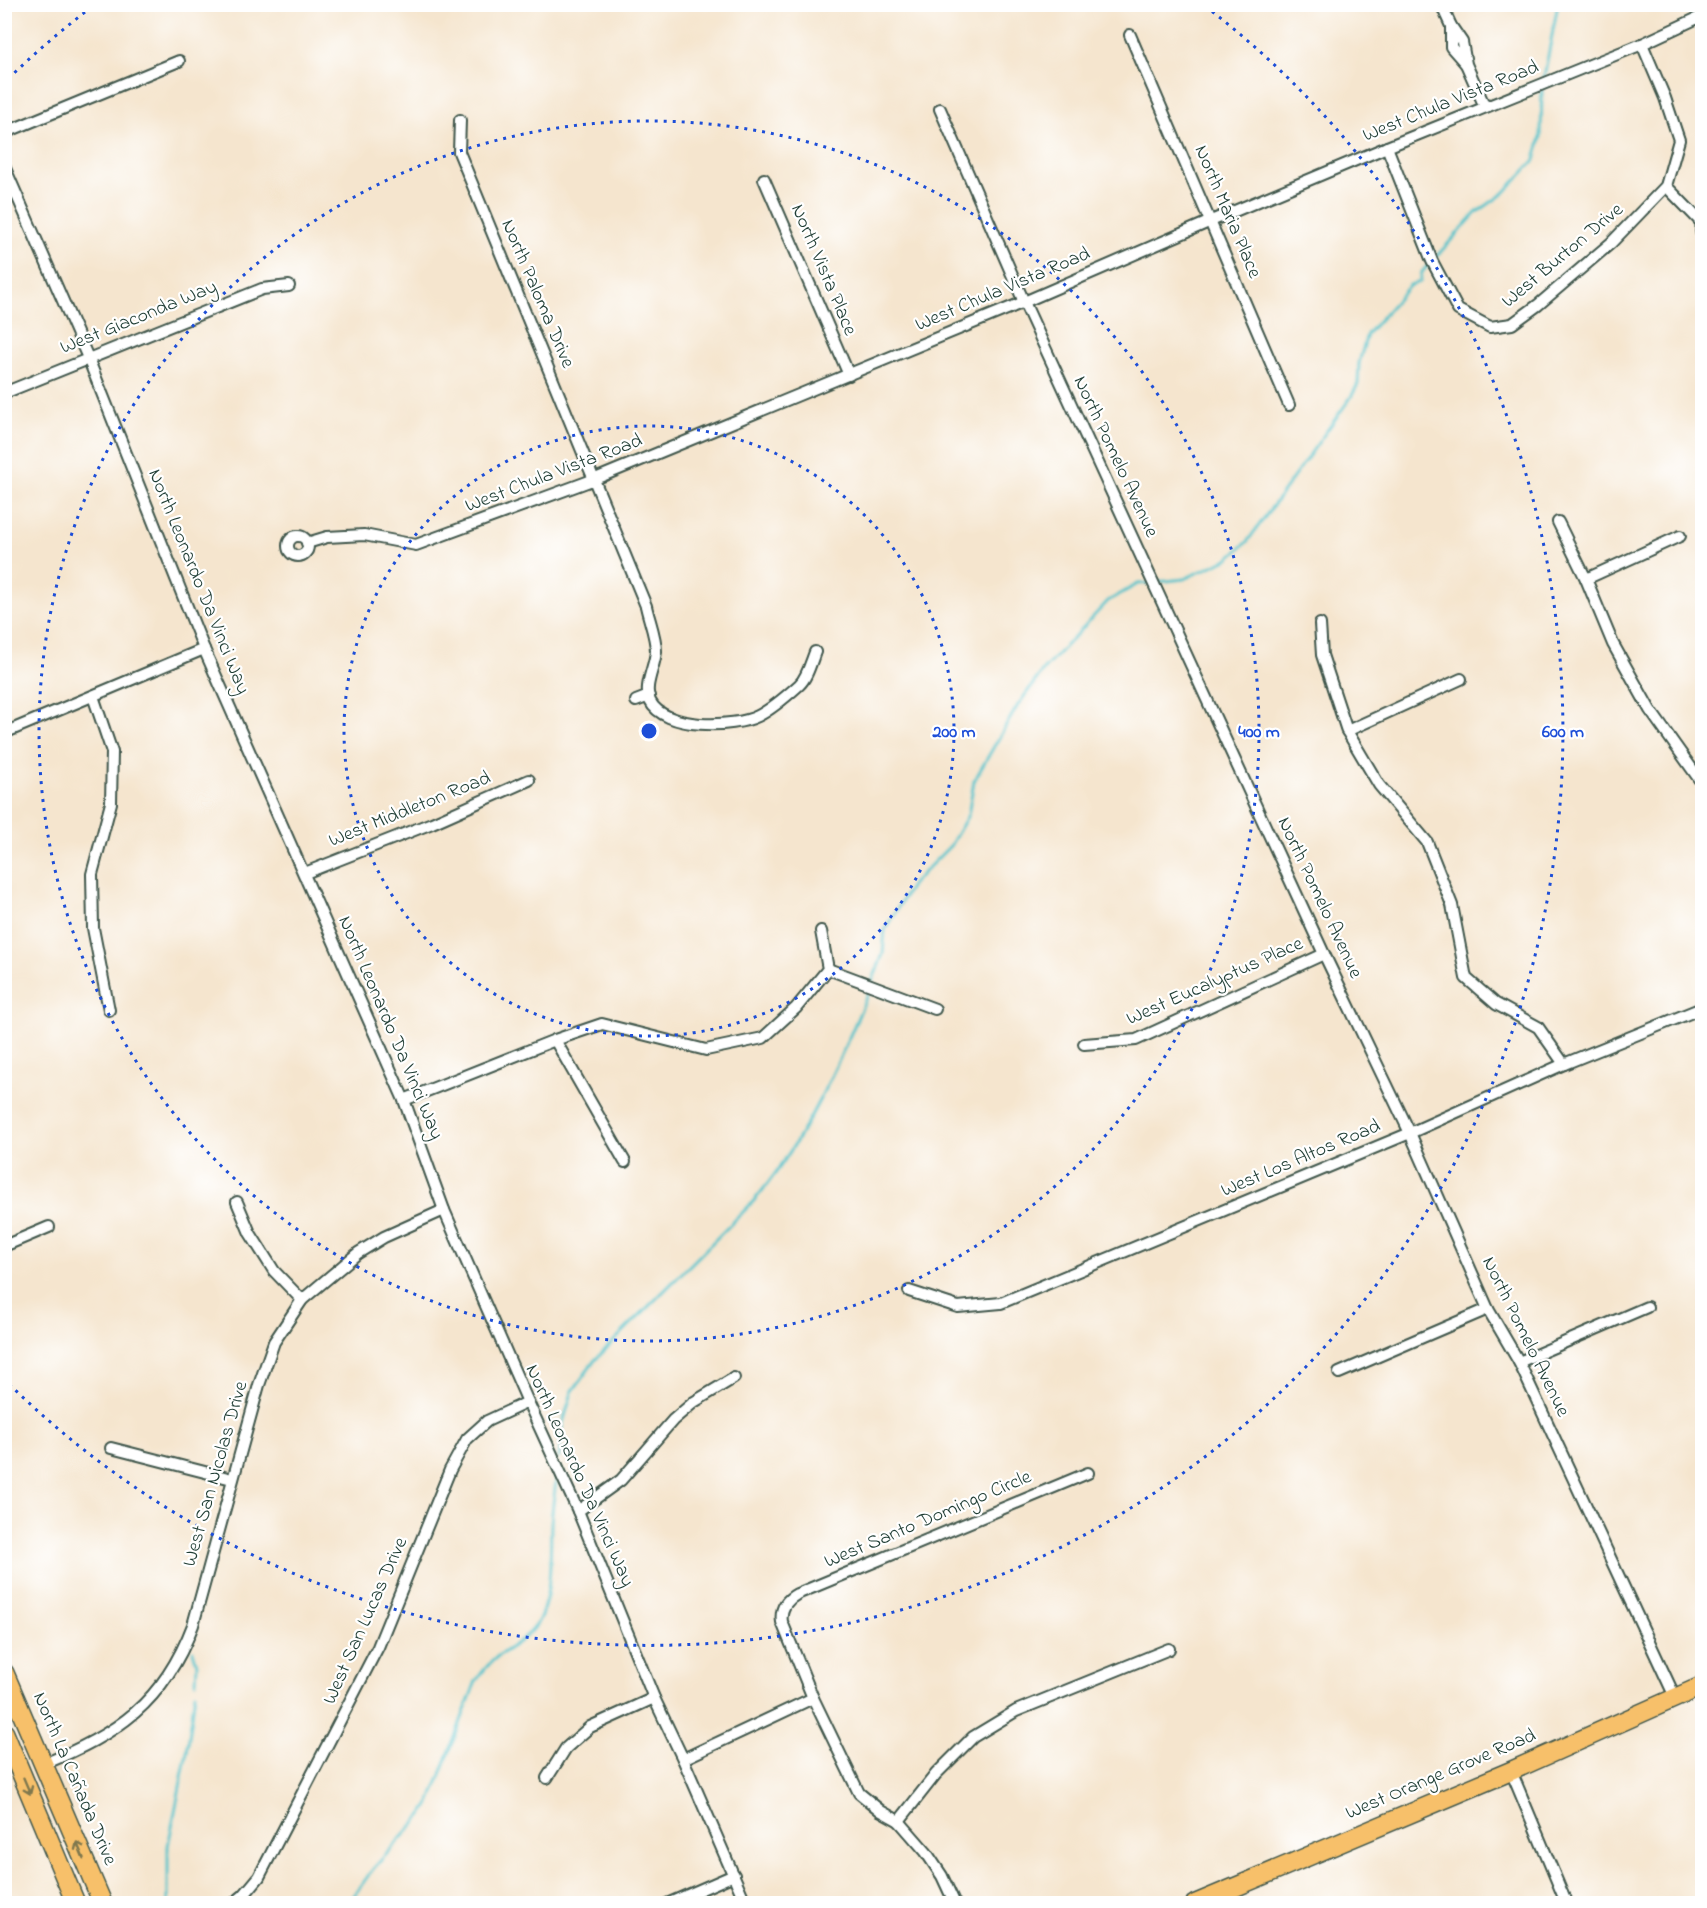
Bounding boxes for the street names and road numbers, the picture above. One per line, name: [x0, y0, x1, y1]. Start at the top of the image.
street label: West Chula Vista Road: [1359, 53, 1543, 151]
street label: North Maria Place: [1186, 141, 1268, 283]
street label: West Burton Drive: [1496, 196, 1630, 316]
street label: North Vista Place: [782, 200, 864, 340]
street label: North Paloma Drive: [493, 215, 581, 373]
street label: West Chula Vista Road: [911, 240, 1095, 340]
street label: West Giaconda Way: [56, 273, 222, 363]
street label: North Pomelo Avenue: [1065, 372, 1165, 543]
street label: West Chula Vista Road: [461, 427, 647, 521]
street label: North Leonardo Da Vinci Way: [139, 465, 257, 699]
street label: West Middleton Road: [325, 764, 495, 856]
street label: North Pomelo Avenue: [1269, 813, 1369, 984]
street label: North Leonardo Da Vinci Way: [330, 911, 450, 1145]
street label: West Eucalyptus Place: [1122, 930, 1308, 1034]
street label: West Los Altos Road: [1217, 1112, 1385, 1206]
street label: North Pomelo Avenue: [1474, 1252, 1576, 1422]
street label: North Leonardo Da Vinci Way: [517, 1360, 641, 1592]
street label: West San Nicolas Drive: [176, 1378, 256, 1570]
street label: West Santo Domingo Circle: [820, 1463, 1036, 1578]
street label: West San Lucas Drive: [316, 1533, 416, 1709]
street label: North La Cañada Drive: [24, 1688, 124, 1870]
street label: West Orange Grove Road: [1341, 1722, 1541, 1829]

